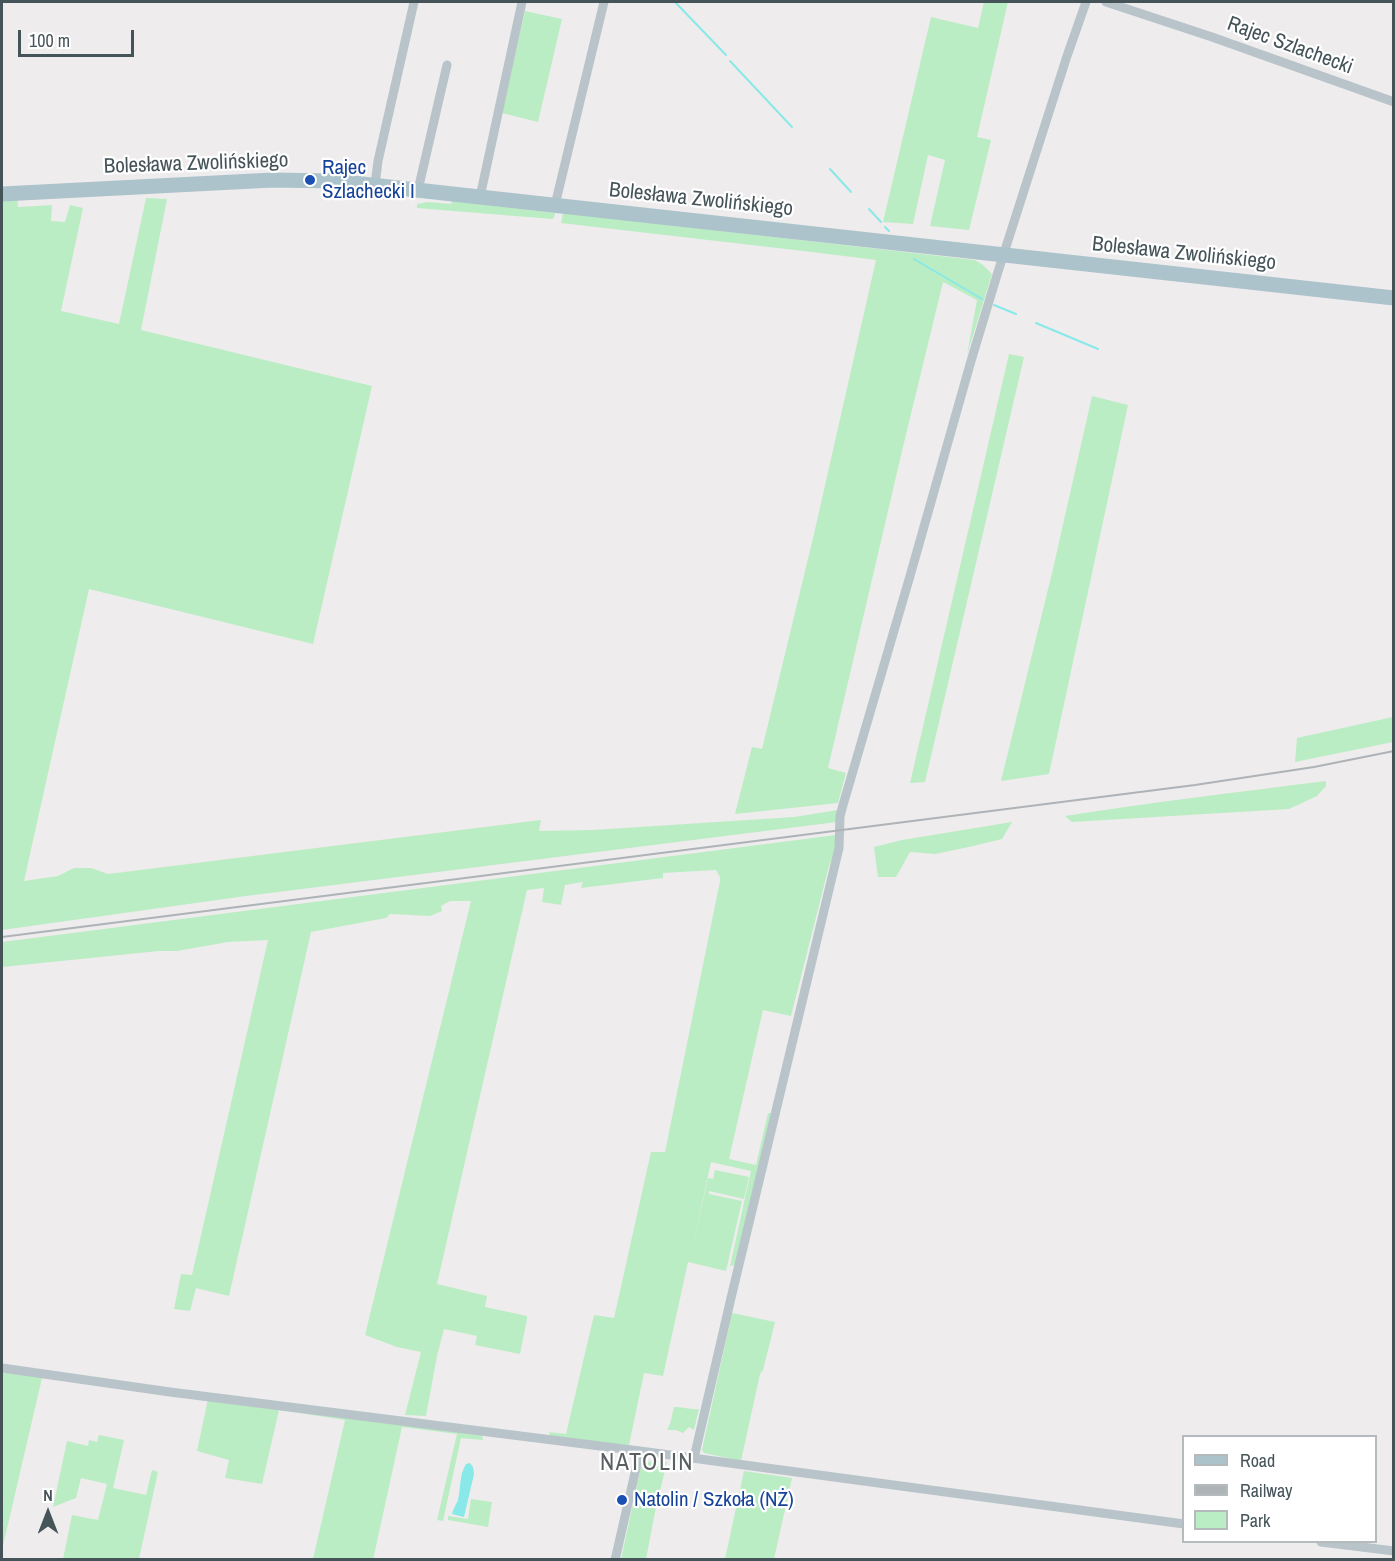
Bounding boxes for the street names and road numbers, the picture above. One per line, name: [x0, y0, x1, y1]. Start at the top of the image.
street label: Rajec Szlachecki: [1224, 12, 1356, 80]
street label: Bolesława Zwolińskiego: [103, 148, 289, 180]
street label: Bolesława Zwolińskiego: [608, 178, 794, 222]
street label: Bolesława Zwolińskiego: [1091, 232, 1277, 276]

